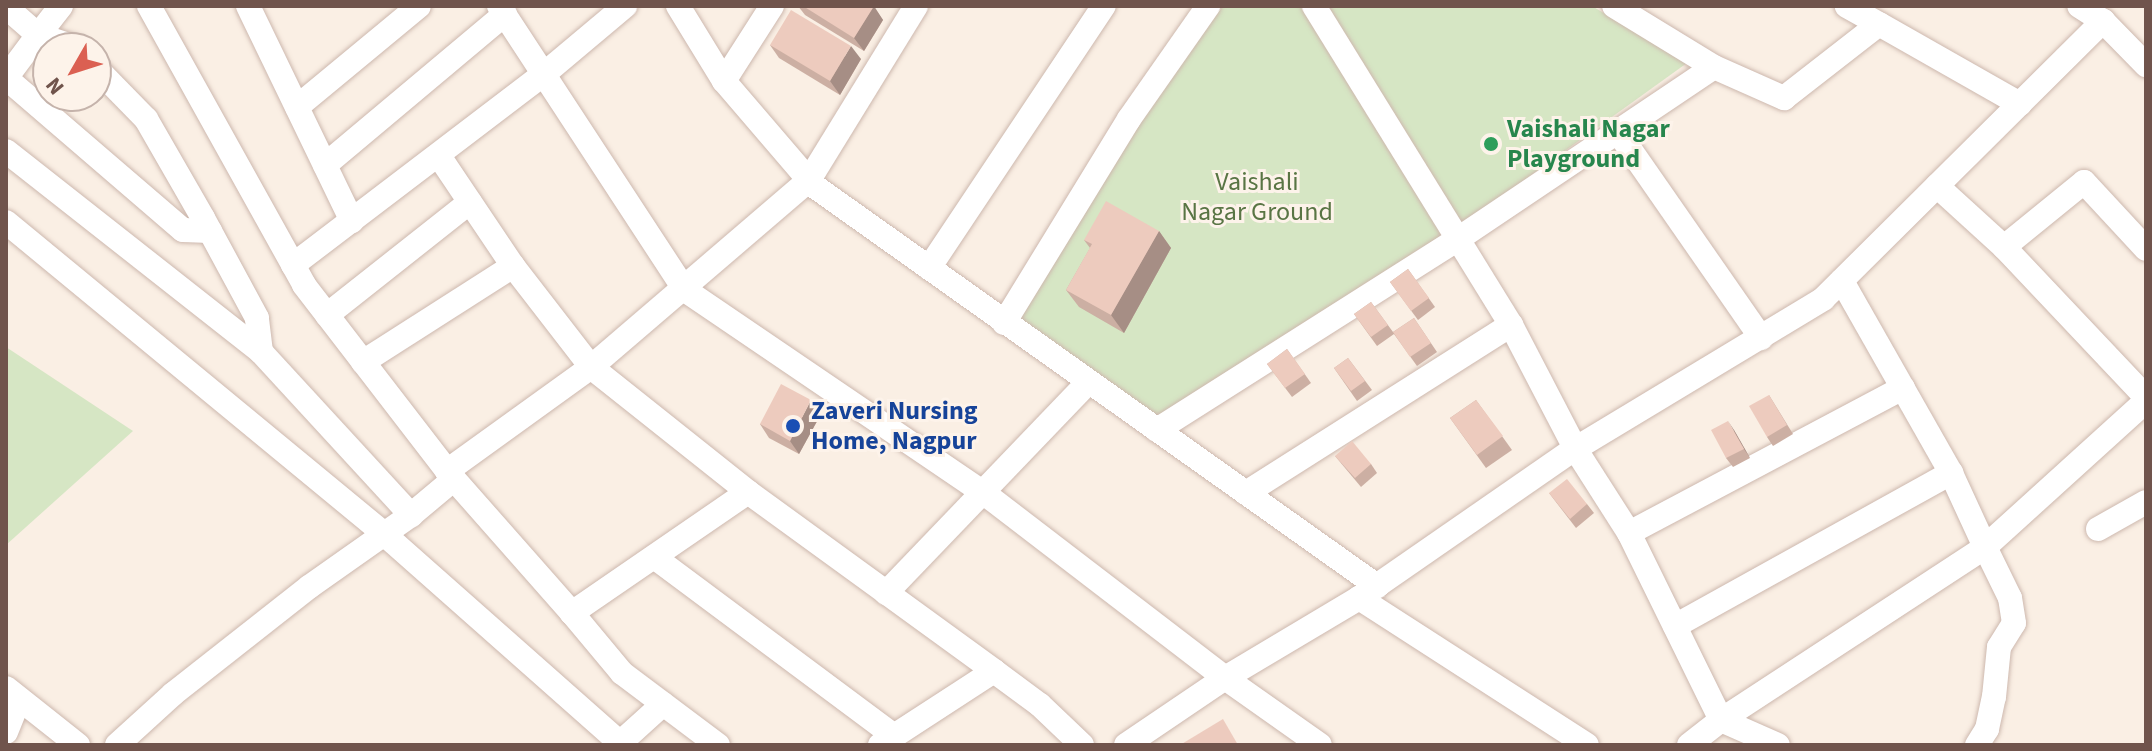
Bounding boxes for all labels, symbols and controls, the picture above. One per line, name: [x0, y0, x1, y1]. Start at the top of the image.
north arrow: [32, 32, 112, 112]
text: N: [38, 70, 72, 102]
place label: Vaishali Nagar Playground: [1507, 113, 1670, 174]
marker: Vaishali Nagar Playground: [1482, 135, 1500, 153]
park label: Vaishali Nagar Ground: [1181, 166, 1333, 228]
place label: Zaveri Nursing Home, Nagpur: [811, 395, 978, 456]
marker: Zaveri Nursing Home, Nagpur: [782, 415, 804, 437]

